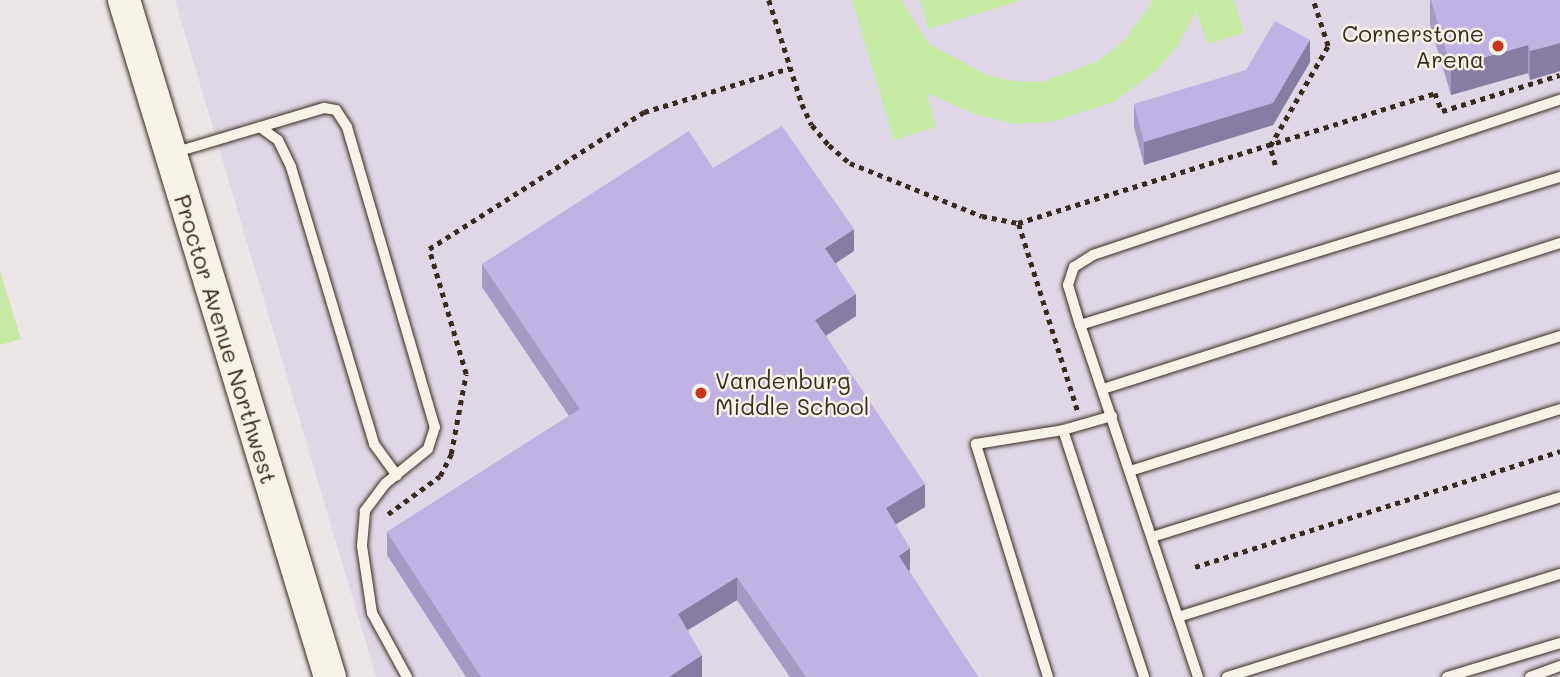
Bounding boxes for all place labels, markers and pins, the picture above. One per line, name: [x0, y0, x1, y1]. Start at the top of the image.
place label: Cornerstone Arena: [1342, 19, 1484, 73]
marker: Cornerstone Arena: [1490, 38, 1506, 54]
place label: Vandenburg Middle School: [715, 366, 869, 420]
marker: Vandenburg Middle School: [693, 385, 709, 401]

